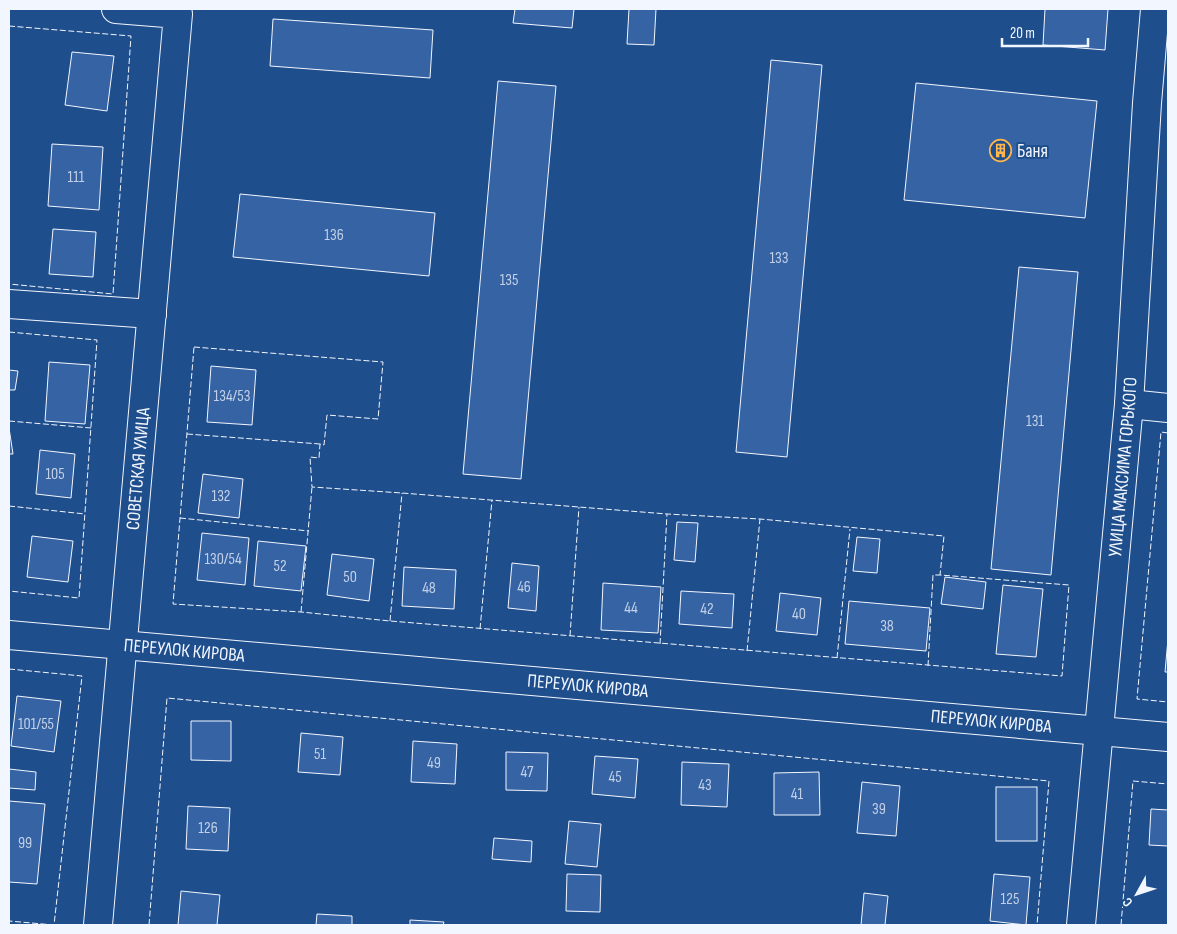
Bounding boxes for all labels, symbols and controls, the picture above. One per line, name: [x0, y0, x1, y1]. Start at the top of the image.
scale bar: [1002, 15, 1088, 47]
text: 20 m: [1010, 24, 1035, 43]
building icon: Баня: [989, 139, 1013, 163]
place label: Баня: [1017, 140, 1048, 163]
house number: 111: [68, 168, 85, 187]
house number: 136: [324, 226, 344, 245]
house number: 133: [769, 249, 789, 268]
house number: 135: [500, 271, 518, 290]
street label: УЛИЦА МАКСИМА ГОРЬКОГО: [1103, 376, 1142, 558]
house number: 134/53: [214, 387, 250, 406]
street label: СОВЕТСКАЯ УЛИЦА: [121, 406, 155, 531]
house number: 131: [1026, 412, 1044, 431]
house number: 105: [45, 465, 65, 484]
house number: 132: [212, 487, 230, 506]
house number: 130/54: [204, 550, 242, 569]
house number: 52: [273, 557, 287, 576]
house number: 50: [343, 568, 357, 587]
house number: 46: [517, 578, 531, 597]
house number: 48: [422, 579, 436, 598]
house number: 44: [624, 599, 638, 618]
house number: 42: [700, 600, 714, 619]
house number: 40: [792, 605, 806, 624]
house number: 38: [880, 617, 894, 636]
street label: ПЕРЕУЛОК КИРОВА: [123, 634, 247, 667]
street label: ПЕРЕУЛОК КИРОВА: [526, 669, 650, 703]
street label: ПЕРЕУЛОК КИРОВА: [930, 705, 1054, 738]
house number: 101/55: [18, 715, 54, 734]
house number: 51: [314, 745, 326, 764]
house number: 49: [427, 754, 441, 773]
house number: 47: [521, 763, 534, 782]
house number: 45: [608, 768, 622, 787]
house number: 43: [698, 776, 712, 795]
house number: 41: [791, 785, 804, 804]
house number: 39: [872, 800, 886, 819]
house number: 126: [198, 819, 218, 838]
house number: 99: [18, 834, 32, 853]
north arrow: [1112, 869, 1162, 919]
house number: 125: [1001, 890, 1019, 909]
text: С: [1119, 894, 1136, 910]

